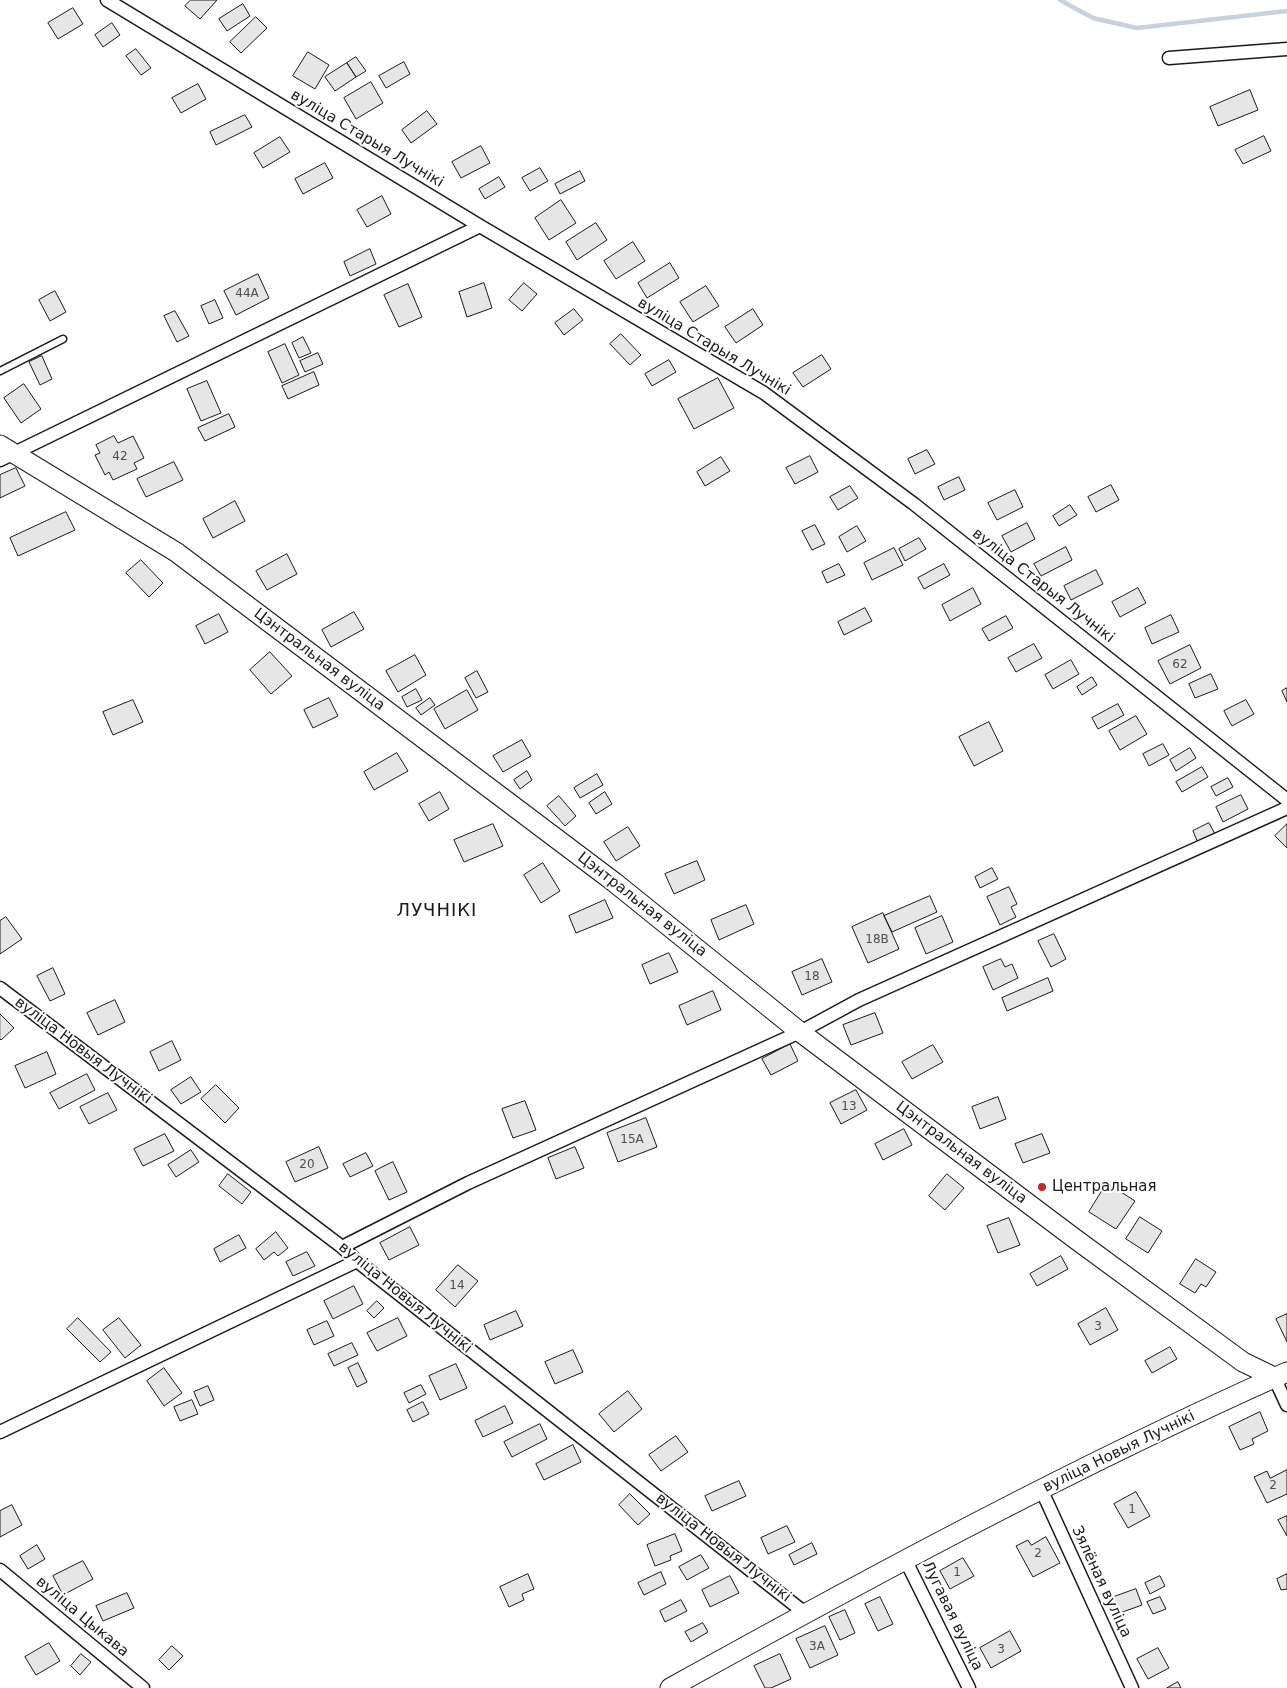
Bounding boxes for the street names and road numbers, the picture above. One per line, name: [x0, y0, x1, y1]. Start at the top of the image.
street label: вуліца Старыя Лучнікі: [287, 86, 447, 192]
street label: вуліца Старыя Лучнікі: [634, 294, 794, 400]
street label: вуліца Старыя Лучнікі: [968, 525, 1118, 647]
street label: Цэнтральная вуліца: [250, 605, 388, 715]
street label: Цэнтральная вуліца: [574, 849, 710, 961]
street label: вуліца Новыя Лучнікі: [11, 994, 155, 1108]
street label: Цэнтральная вуліца: [892, 1098, 1030, 1208]
street label: вуліца Новыя Лучнікі: [335, 1239, 475, 1357]
street label: вуліца Новыя Лучнікі: [1040, 1407, 1198, 1497]
street label: вуліца Новыя Лучнікі: [652, 1490, 794, 1606]
street label: Зялёная вуліца: [1067, 1523, 1135, 1641]
street label: Лугавая вуліца: [918, 1558, 986, 1674]
street label: вуліца Цыкава: [32, 1573, 132, 1661]

